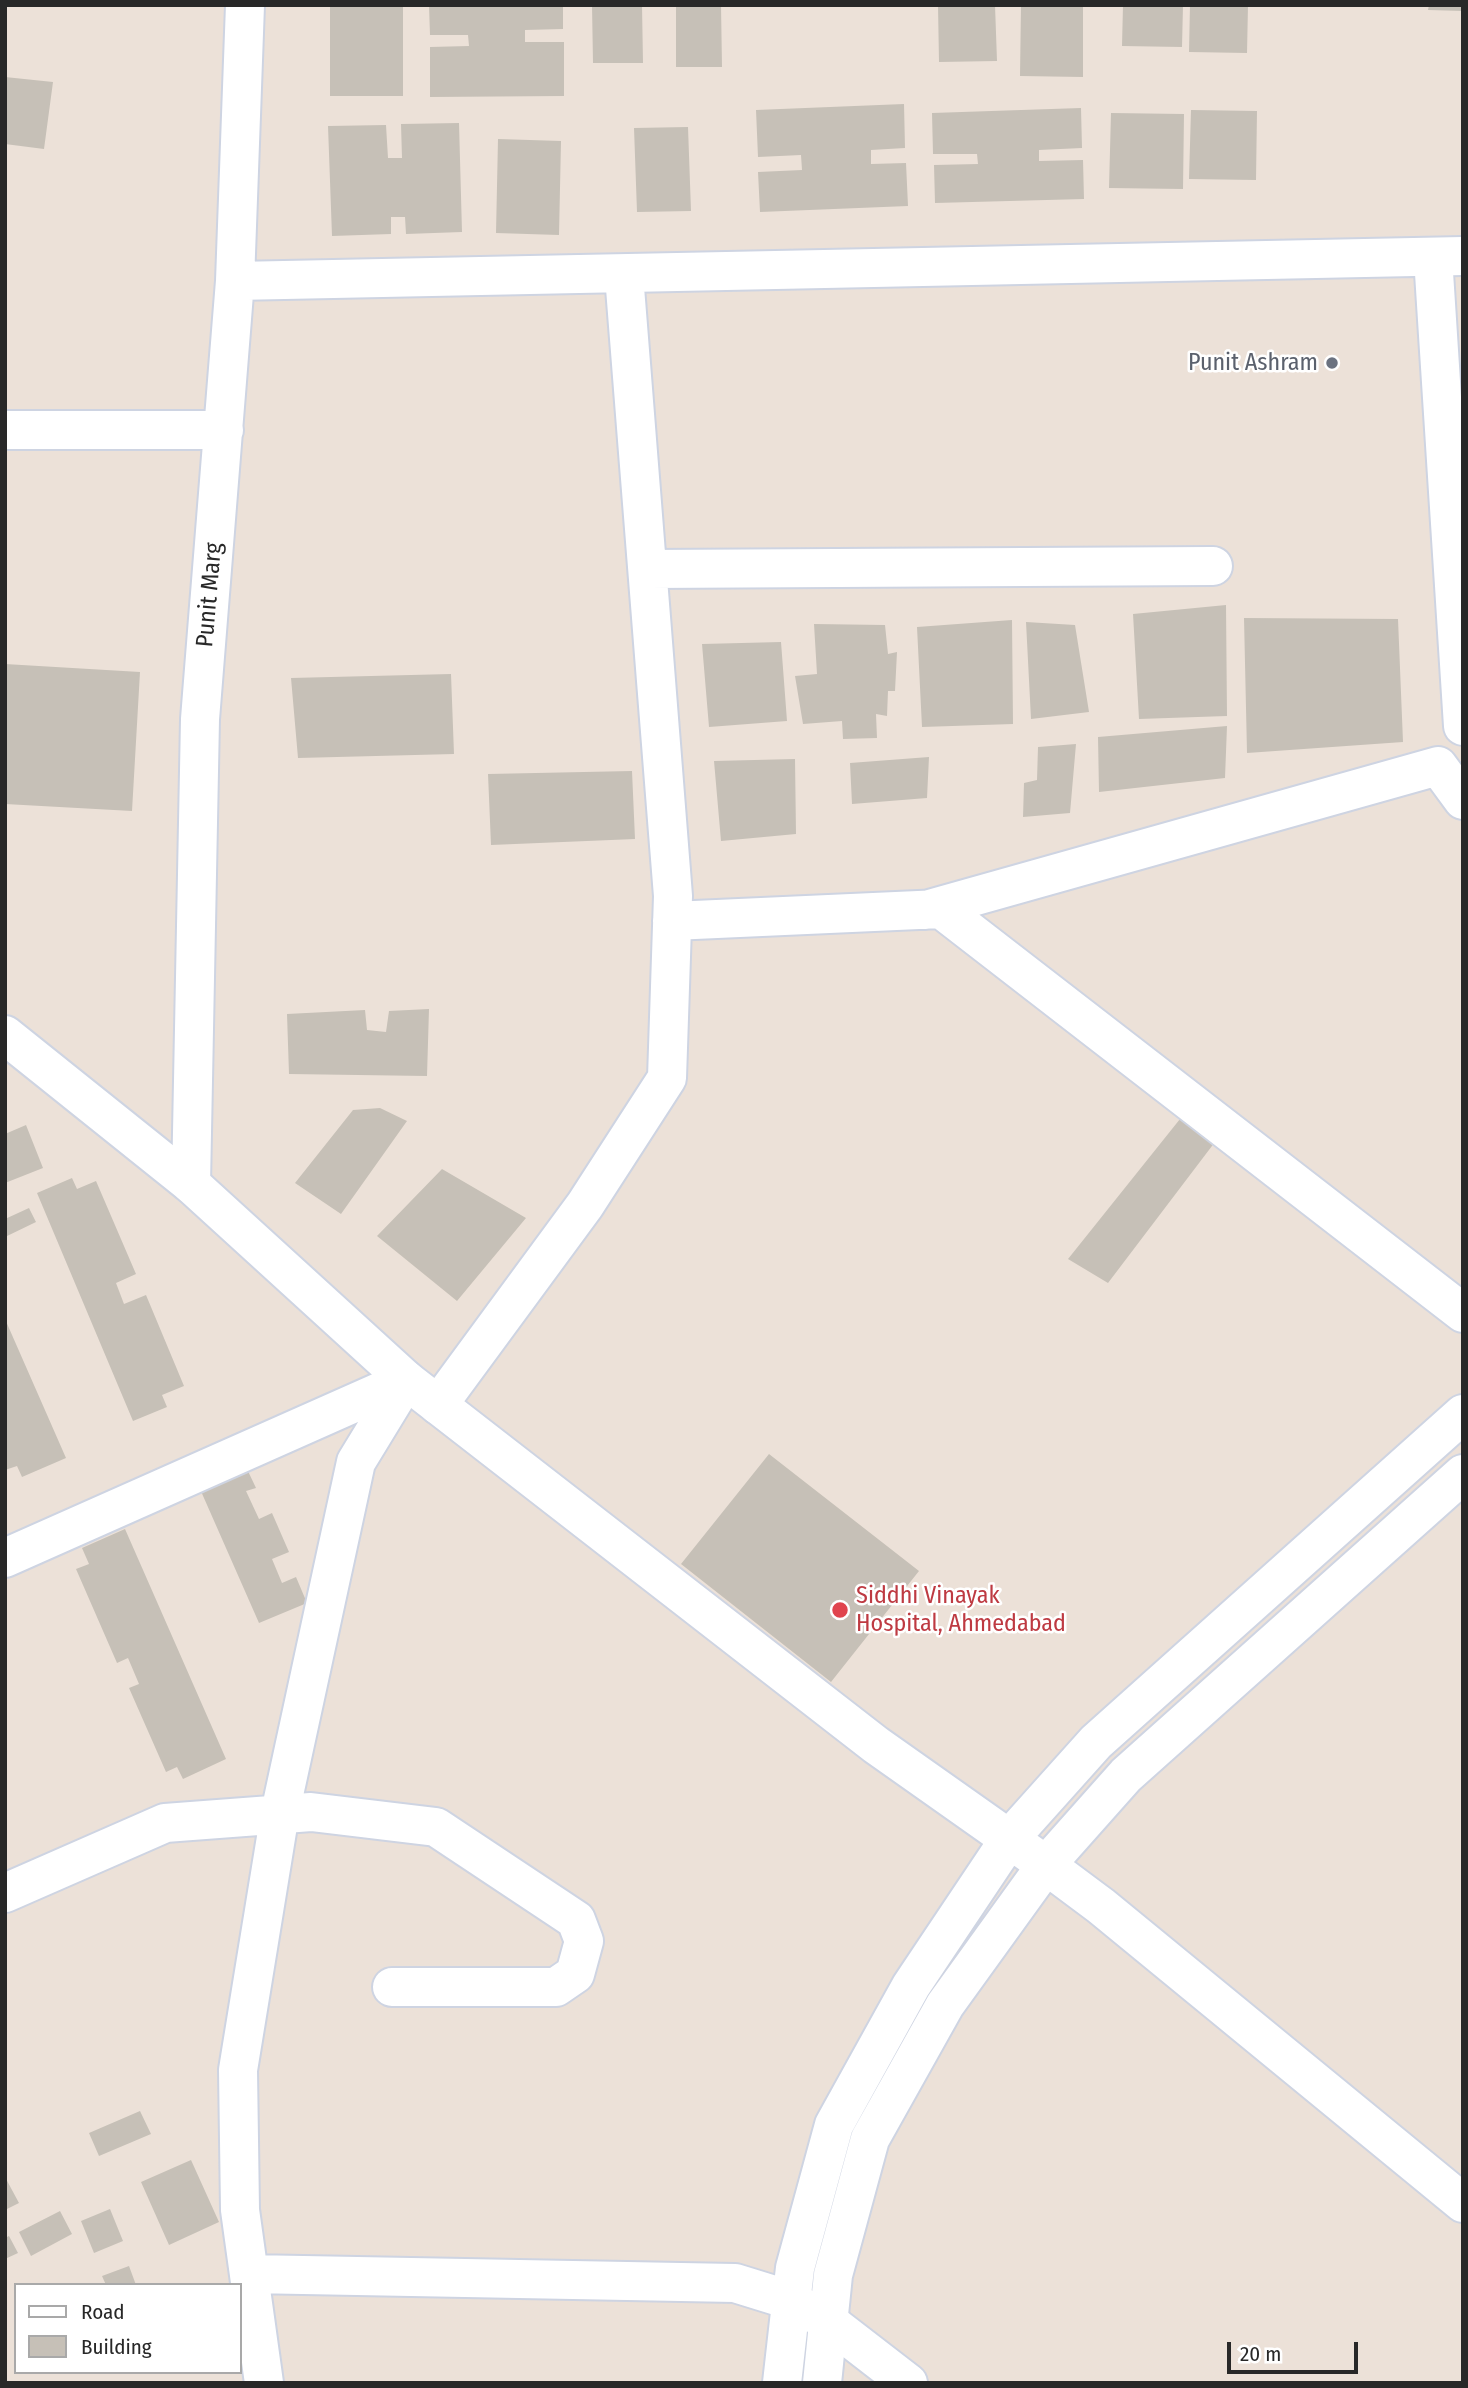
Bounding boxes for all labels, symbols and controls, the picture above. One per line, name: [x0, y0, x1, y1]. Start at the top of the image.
place label: Punit Ashram: [1188, 349, 1318, 377]
marker: Punit Ashram: [1324, 355, 1340, 371]
street label: Punit Marg: [191, 542, 229, 648]
place label: Siddhi Vinayak Hospital, Ahmedabad: [856, 1582, 1066, 1638]
marker: Siddhi Vinayak Hospital, Ahmedabad: [830, 1600, 850, 1620]
legend: [14, 2283, 242, 2374]
text: Road: [81, 2299, 125, 2325]
scale bar: [1230, 2328, 1361, 2372]
text: Building: [81, 2334, 152, 2360]
text: 20 m: [1240, 2341, 1281, 2367]

